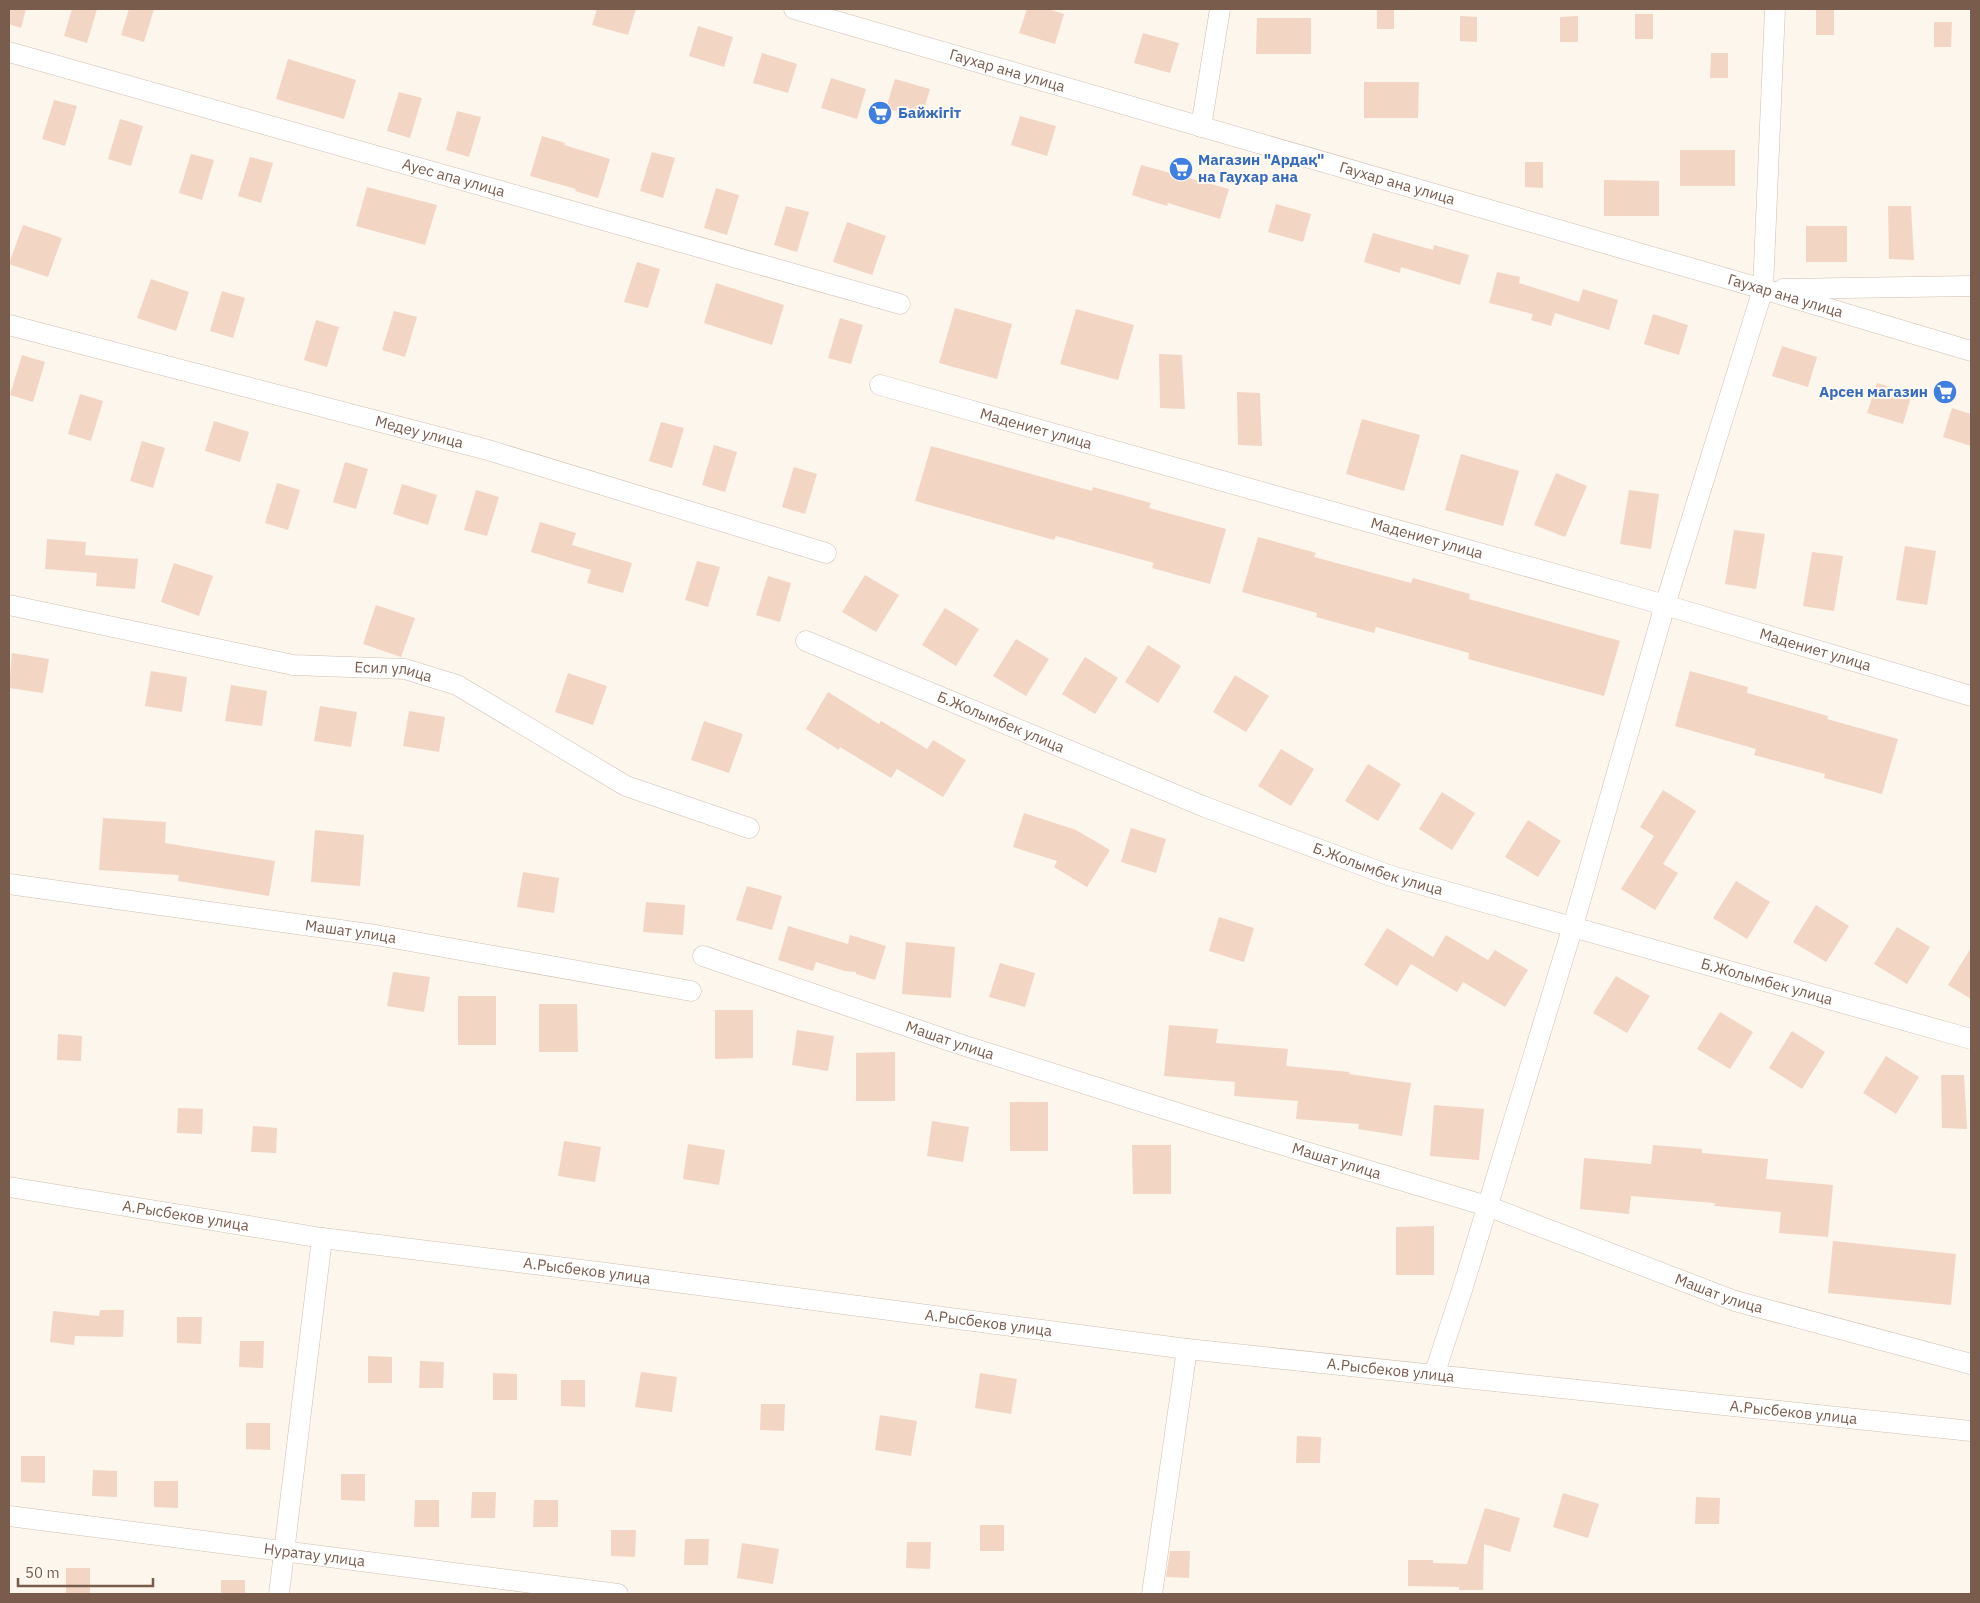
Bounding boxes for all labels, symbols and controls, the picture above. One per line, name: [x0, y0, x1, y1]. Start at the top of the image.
street label: Гаухар ана улица: [947, 44, 1067, 96]
supermarket icon: Байжігіт: [867, 100, 893, 126]
place label: Байжігіт: [898, 103, 962, 122]
place label: Магазин "Ардақ" на Гаухар ана: [1198, 150, 1324, 186]
street label: Ауес апа улица: [400, 154, 507, 201]
supermarket icon: Магазин "Ардақ" на Гаухар ана: [1168, 156, 1194, 182]
street label: Гаухар ана улица: [1337, 157, 1457, 209]
street label: Гаухар ана улица: [1726, 269, 1845, 321]
supermarket icon: Арсен магазин: [1932, 379, 1958, 405]
place label: Арсен магазин: [1819, 382, 1928, 401]
street label: Мадениет улица: [978, 403, 1094, 453]
street label: Медеу улица: [373, 411, 465, 452]
street label: Мадениет улица: [1369, 513, 1485, 563]
street label: Мадениет улица: [1757, 624, 1874, 675]
street label: Есил улица: [354, 657, 435, 686]
street label: Б.Жолымбек улица: [935, 687, 1067, 756]
street label: Б.Жолымбек улица: [1310, 838, 1445, 899]
street label: Машат улица: [304, 915, 398, 947]
street label: Б.Жолымбек улица: [1699, 954, 1835, 1009]
street label: Машат улица: [903, 1016, 997, 1063]
street label: Машат улица: [1290, 1138, 1384, 1183]
street label: А.Рысбеков улица: [121, 1196, 250, 1235]
street label: А.Рысбеков улица: [522, 1253, 652, 1288]
street label: Машат улица: [1672, 1269, 1765, 1317]
street label: А.Рысбеков улица: [924, 1305, 1053, 1340]
street label: А.Рысбеков улица: [1326, 1354, 1455, 1386]
street label: А.Рысбеков улица: [1729, 1396, 1858, 1428]
street label: Нуратау улица: [263, 1539, 366, 1571]
scale bar: [18, 1556, 152, 1588]
text: 50 m: [25, 1563, 60, 1582]

